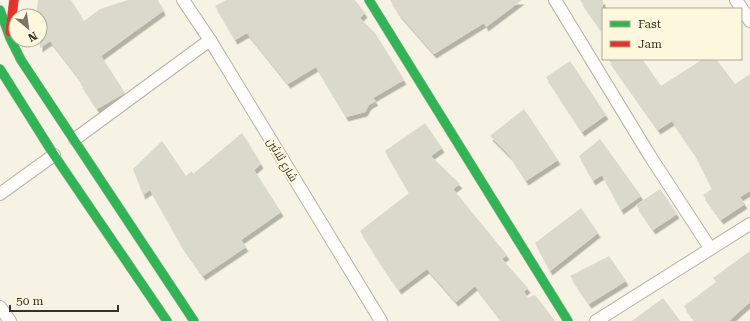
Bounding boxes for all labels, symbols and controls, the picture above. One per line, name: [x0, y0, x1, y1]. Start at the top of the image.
north arrow: [8, 8, 48, 48]
legend: [602, 8, 742, 60]
text: Fast: [638, 17, 662, 31]
text: N: [25, 29, 39, 44]
text: Jam: [638, 37, 662, 51]
street label: شارع ثلاثين: [263, 136, 300, 185]
scale bar: [10, 287, 118, 313]
text: 50 m: [16, 294, 43, 308]

